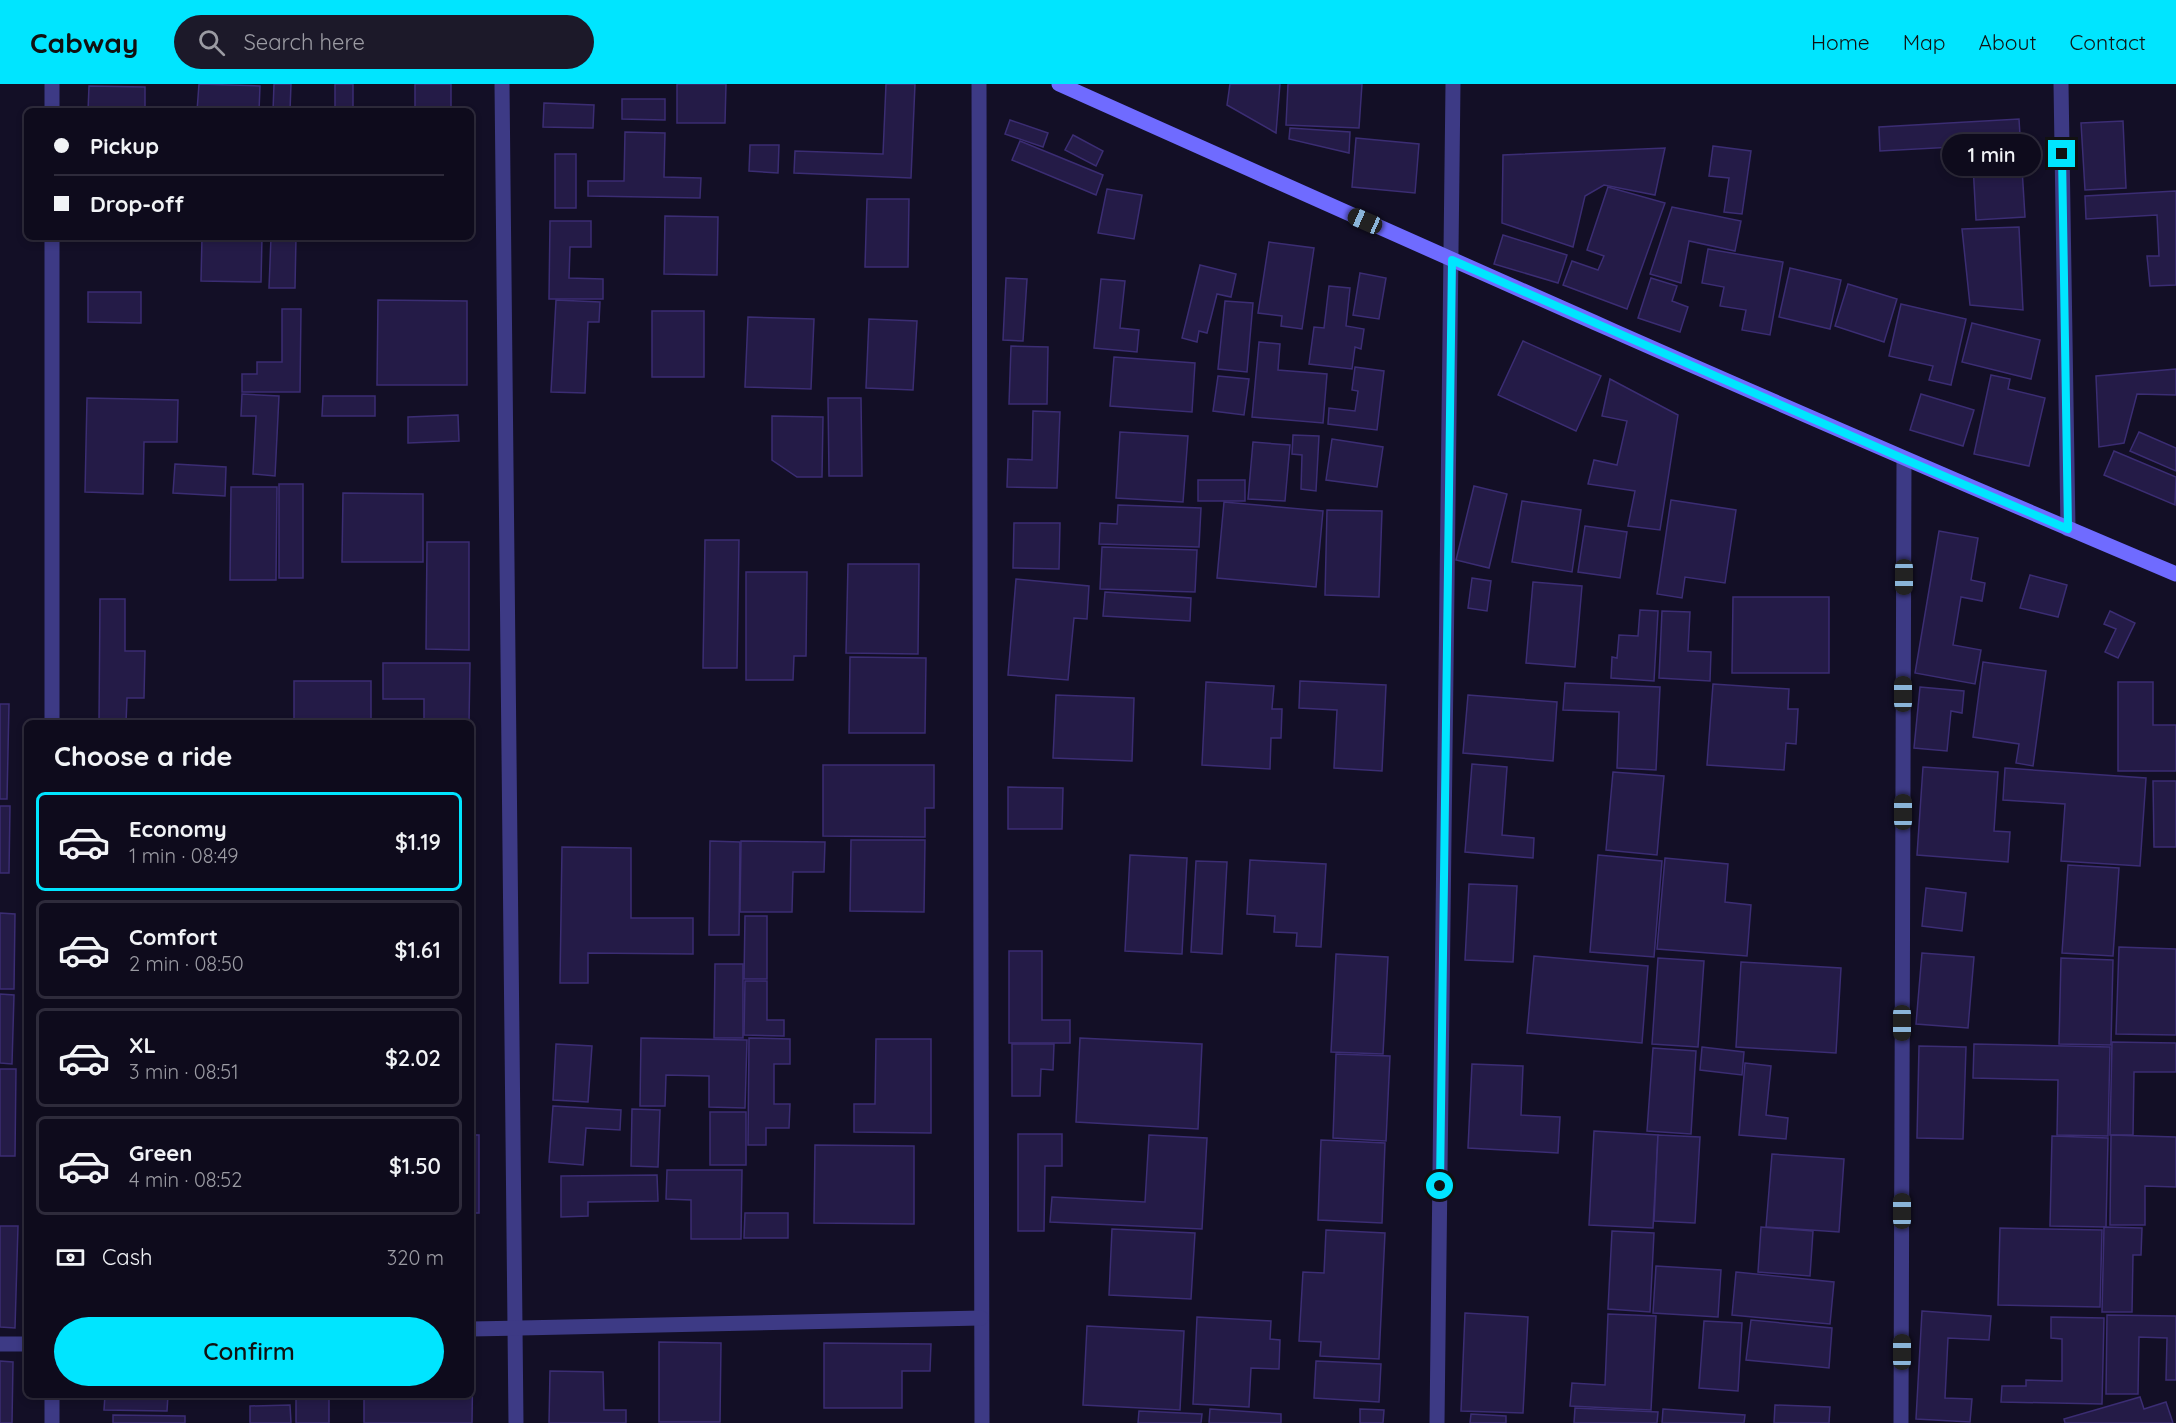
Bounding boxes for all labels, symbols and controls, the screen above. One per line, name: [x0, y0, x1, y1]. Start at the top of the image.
search box: [174, 15, 594, 69]
text: Cabway: [30, 25, 138, 60]
icon: search: [195, 26, 228, 59]
text: Search here: [243, 28, 365, 56]
text: Home: [1811, 29, 1870, 55]
text: Map: [1903, 29, 1946, 55]
text: About: [1979, 29, 2037, 55]
text: Contact: [2070, 29, 2146, 55]
text: Pickup: [90, 132, 159, 160]
callout: 1 min: [1942, 133, 2041, 175]
route end: [2048, 140, 2075, 167]
text: 1 min: [1968, 142, 2015, 167]
text: Drop-off: [90, 190, 184, 218]
car: [1345, 205, 1385, 237]
car: [1895, 559, 1913, 595]
car: [1894, 676, 1912, 712]
text: Choose a ride: [54, 739, 232, 773]
car: [1894, 794, 1912, 830]
icon: car: [57, 815, 111, 869]
text: Economy: [129, 815, 227, 843]
text: $1.19: [395, 828, 441, 856]
text: 1 min · 08:49: [129, 843, 239, 868]
icon: car: [57, 923, 111, 977]
text: Comfort: [129, 923, 218, 951]
text: $1.61: [395, 936, 441, 964]
text: 2 min · 08:50: [129, 951, 244, 976]
car: [1893, 1005, 1911, 1041]
icon: car: [57, 1031, 111, 1085]
text: XL: [129, 1031, 156, 1059]
text: $2.02: [385, 1044, 441, 1072]
text: 3 min · 08:51: [129, 1059, 239, 1084]
icon: car: [57, 1139, 111, 1193]
text: Green: [129, 1139, 192, 1167]
text: $1.50: [389, 1152, 441, 1180]
text: 4 min · 08:52: [129, 1167, 242, 1192]
route start: [1426, 1172, 1453, 1199]
car: [1893, 1193, 1911, 1229]
icon: cash: [54, 1241, 87, 1274]
text: Cash: [102, 1243, 153, 1271]
text: 320 m: [387, 1245, 444, 1270]
button: Confirm: [54, 1317, 444, 1386]
car: [1893, 1334, 1911, 1370]

